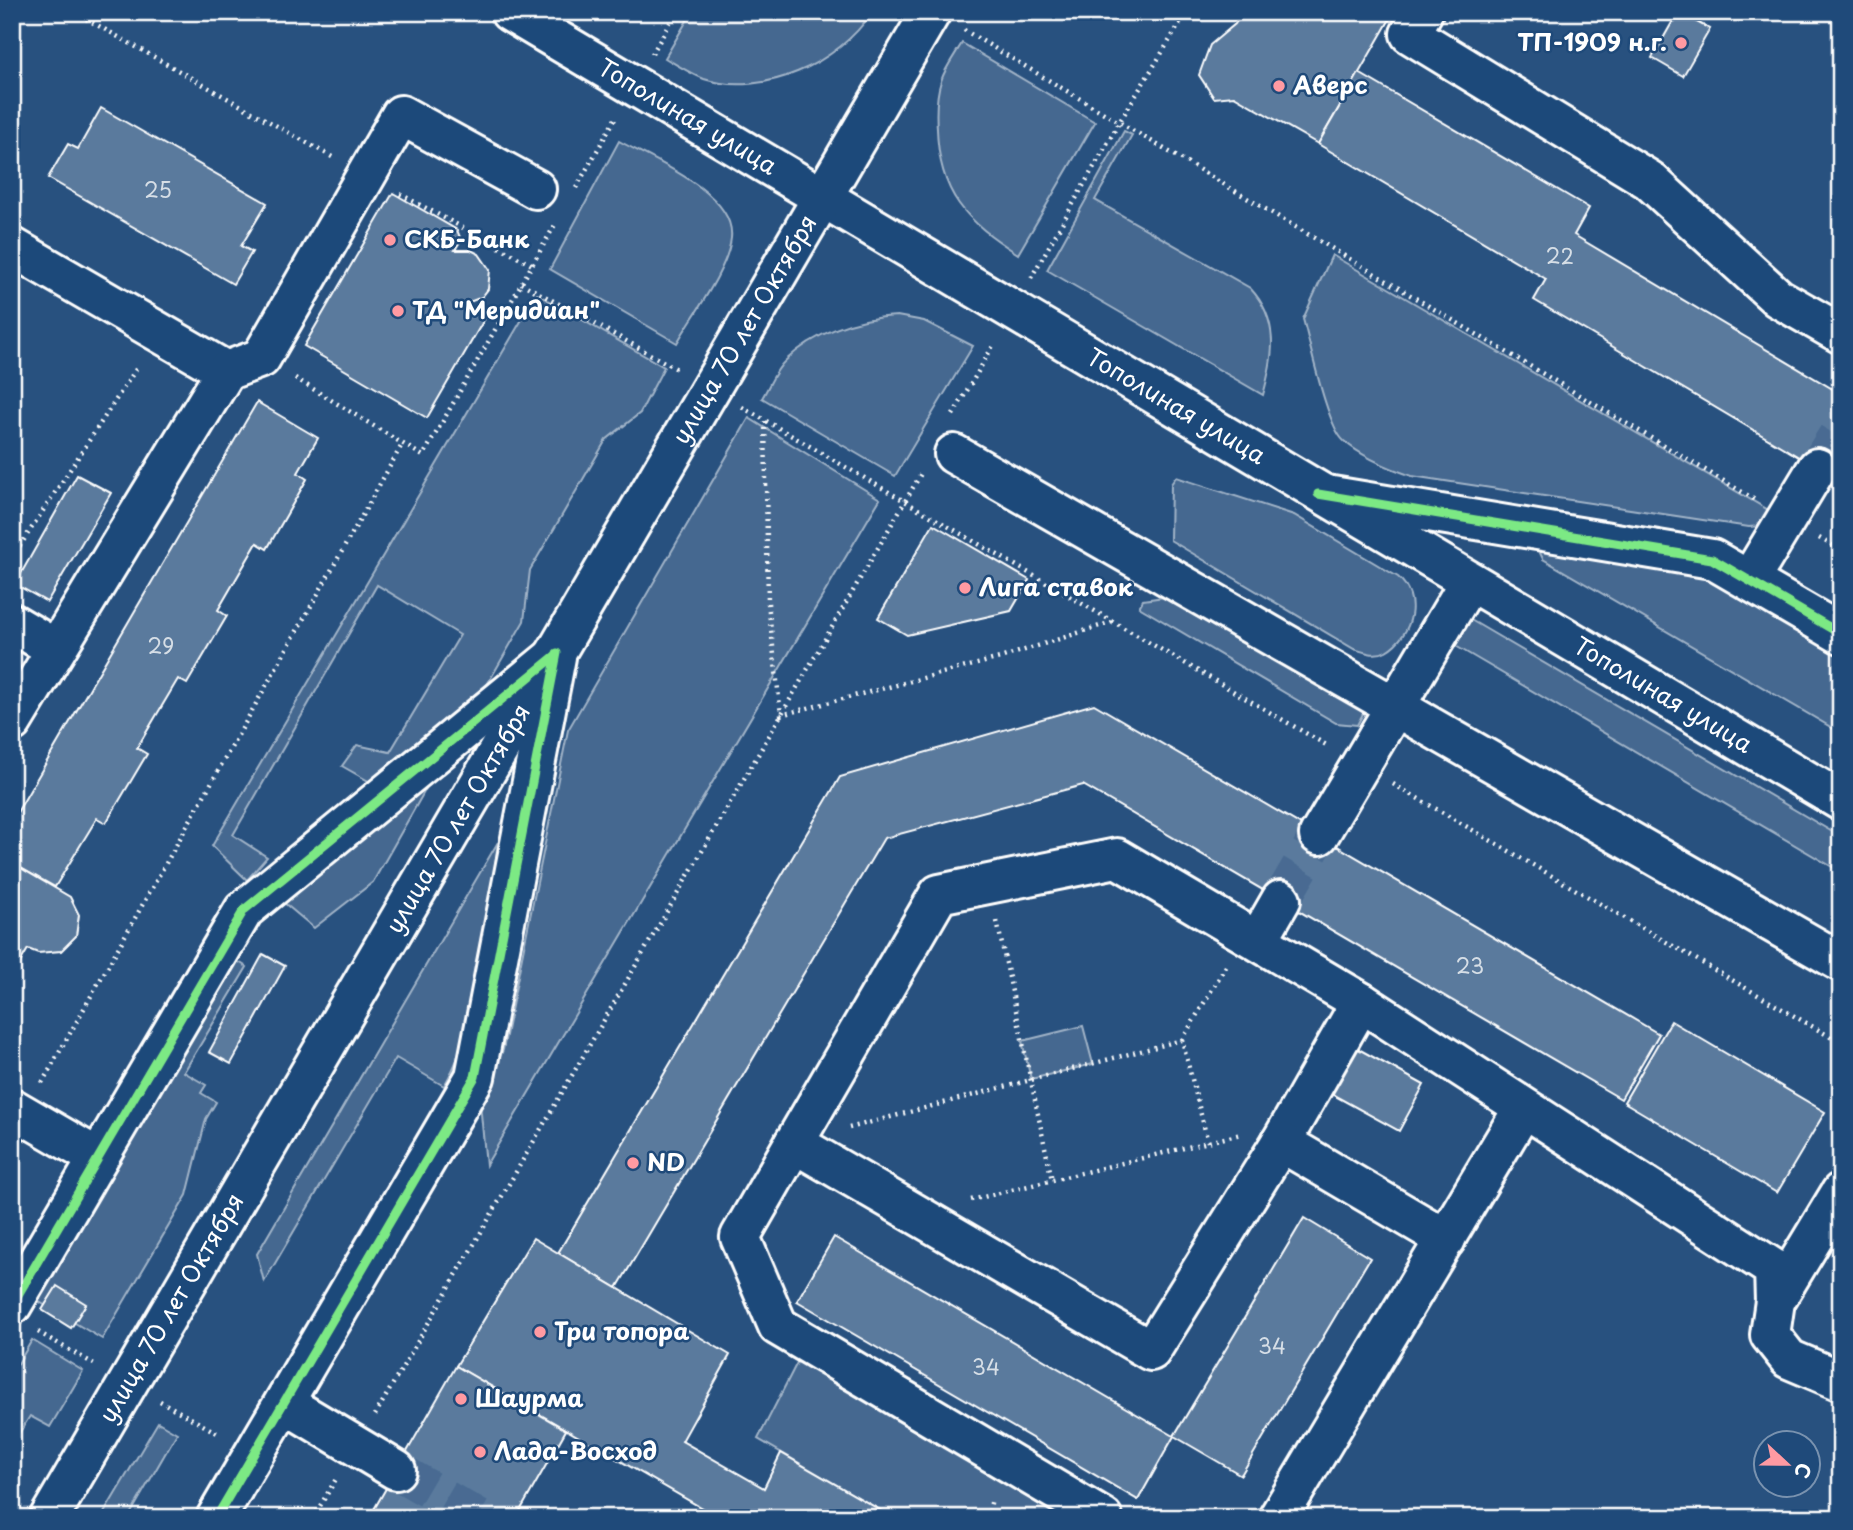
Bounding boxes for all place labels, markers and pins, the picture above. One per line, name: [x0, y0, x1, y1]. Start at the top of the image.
place label: ТП-1909 н.г.: [1517, 23, 1667, 59]
marker: ТП-1909 н.г.: [1673, 35, 1689, 51]
place label: Аверс: [1292, 66, 1368, 102]
marker: Аверс: [1271, 78, 1287, 94]
place label: СКБ-Банк: [404, 220, 530, 256]
marker: СКБ-Банк: [382, 232, 398, 248]
place label: ТД "Меридиан": [412, 291, 600, 327]
marker: ТД "Меридиан": [390, 303, 406, 319]
place label: Лига ставок: [979, 568, 1134, 604]
marker: Лига ставок: [957, 580, 973, 596]
place label: ND: [647, 1143, 685, 1179]
marker: ND: [625, 1155, 641, 1171]
place label: Три топора: [554, 1312, 690, 1348]
marker: Три топора: [532, 1324, 548, 1340]
place label: Шаурма: [475, 1379, 584, 1415]
marker: Шаурма: [453, 1391, 469, 1407]
place label: Лада-Восход: [494, 1432, 657, 1468]
marker: Лада-Восход: [472, 1444, 488, 1460]

